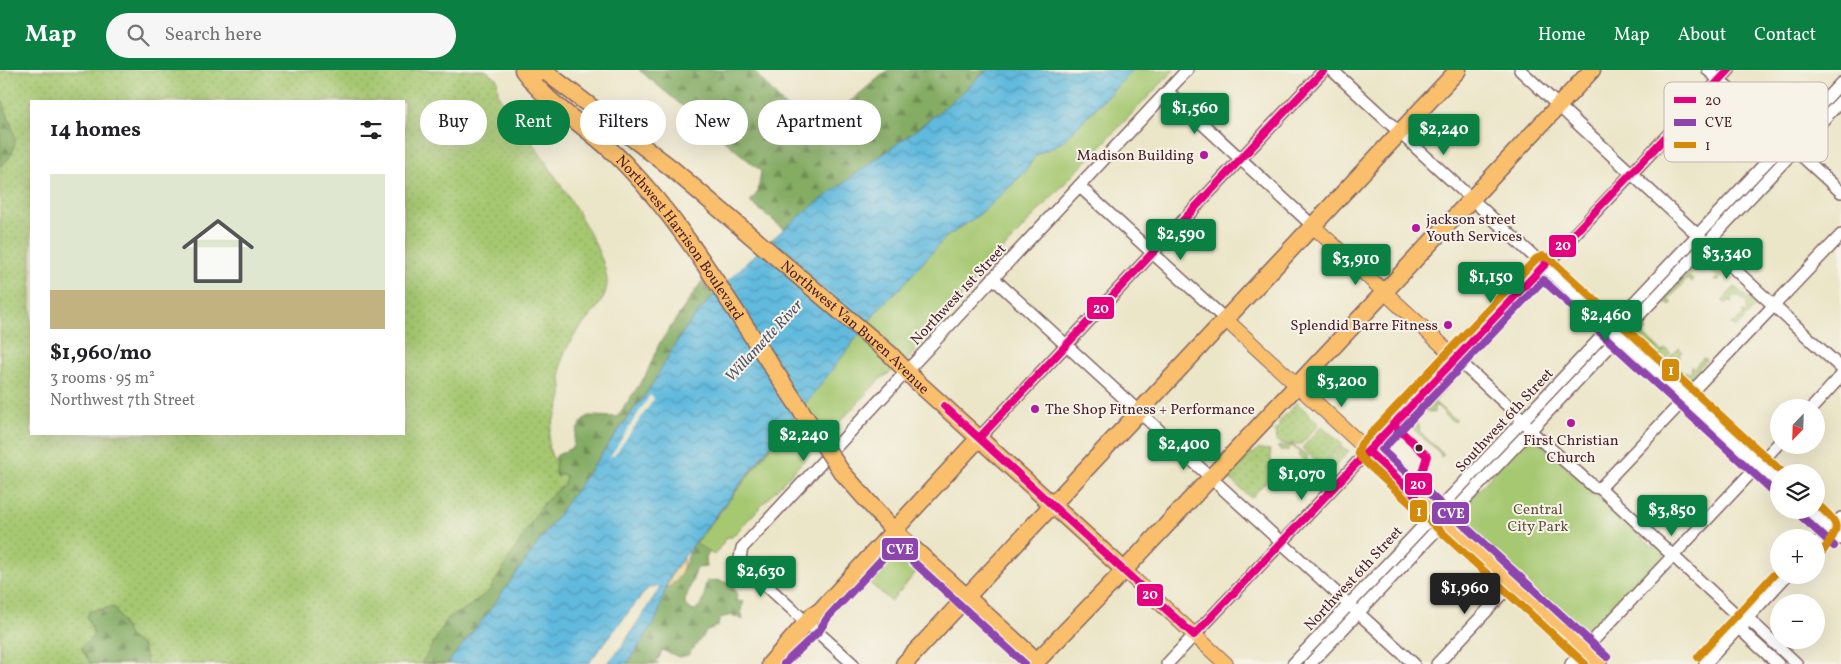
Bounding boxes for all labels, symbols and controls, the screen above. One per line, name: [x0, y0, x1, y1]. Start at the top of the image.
search box: [106, 13, 456, 58]
text: Map: [25, 18, 76, 52]
icon: search: [124, 21, 152, 49]
text: Search here: [164, 22, 262, 48]
text: Home: [1538, 23, 1586, 48]
text: Map: [1614, 23, 1650, 48]
text: About: [1678, 23, 1726, 48]
text: Contact: [1754, 23, 1816, 48]
legend: [1664, 82, 1828, 162]
pin: $1,560: [1154, 92, 1236, 135]
text: 20: [1705, 92, 1721, 111]
text: $1,560: [1172, 98, 1218, 120]
chip: Buy: [420, 100, 487, 145]
chip: Rent: [497, 100, 570, 145]
chip: Filters: [580, 100, 666, 145]
chip: New: [676, 100, 748, 145]
chip: Apartment: [758, 100, 881, 145]
pin: $2,240: [1403, 114, 1485, 156]
text: CVE: [1705, 114, 1732, 133]
text: 14 homes: [50, 116, 141, 145]
icon: filters: [357, 116, 385, 144]
text: $2,240: [1419, 119, 1469, 141]
text: 1: [1705, 137, 1710, 156]
place label: Madison Building: [1077, 146, 1194, 167]
marker: Madison Building: [1198, 149, 1210, 161]
street label: Northwest Harrison Boulevard: [610, 151, 748, 325]
icon: home: [173, 206, 263, 296]
place label: jackson street Youth Services: [1426, 210, 1522, 248]
pin: $2,590: [1140, 218, 1222, 261]
marker: jackson street Youth Services: [1410, 222, 1422, 234]
text: $2,590: [1157, 224, 1205, 246]
line badge: 20: [1548, 234, 1577, 258]
text: 20: [1555, 237, 1571, 256]
pin: $3,340: [1686, 238, 1768, 280]
street label: Northwest 1st Street: [906, 240, 1012, 350]
text: $3,340: [1703, 243, 1751, 265]
pin: $3,910: [1315, 244, 1397, 286]
text: $3,910: [1333, 249, 1379, 271]
street label: Northwest Van Buren Avenue: [775, 256, 933, 400]
pin: $1,150: [1450, 262, 1532, 304]
text: $1,150: [1469, 267, 1513, 289]
water label: Willamette River: [720, 295, 809, 387]
line badge: 20: [1086, 296, 1115, 320]
text: 20: [1093, 300, 1109, 319]
pin: $2,460: [1565, 300, 1647, 342]
text: $2,460: [1581, 305, 1631, 327]
place label: Splendid Barre Fitness: [1290, 316, 1438, 337]
marker: Splendid Barre Fitness: [1442, 319, 1454, 331]
text: $1,960/mo: [50, 339, 151, 368]
line badge: 1: [1661, 358, 1680, 382]
text: 1: [1668, 362, 1674, 381]
street label: Southwest 6th Street: [1451, 364, 1559, 478]
pin: $3,200: [1301, 366, 1383, 408]
text: 3 rooms · 95 m²: [50, 368, 155, 390]
text: $3,200: [1317, 371, 1367, 393]
text: Northwest 7th Street: [50, 390, 195, 412]
north arrow: [1770, 399, 1825, 454]
map controls: [1770, 399, 1825, 649]
place label: The Shop Fitness + Performance: [1045, 400, 1255, 421]
marker: The Shop Fitness + Performance: [1029, 403, 1041, 415]
marker: First Christian Church: [1565, 417, 1577, 429]
pin: $2,240: [763, 420, 845, 462]
text: $2,240: [779, 425, 829, 447]
pin: $2,400: [1143, 428, 1225, 471]
place label: First Christian Church: [1523, 431, 1619, 469]
text: $2,400: [1158, 434, 1210, 456]
unlabelled marker: [1414, 443, 1424, 453]
pin: $1,070: [1261, 458, 1343, 501]
text: $1,070: [1279, 464, 1325, 486]
button: layers: [1770, 464, 1825, 519]
line badge: 20: [1404, 472, 1433, 496]
text: 20: [1410, 476, 1426, 495]
pin: $3,850: [1631, 494, 1713, 537]
line badge: 1: [1409, 499, 1428, 523]
park label: Central City Park: [1508, 500, 1568, 538]
text: $3,850: [1648, 500, 1696, 522]
line badge: CVE: [1431, 501, 1470, 525]
text: 1: [1416, 503, 1422, 522]
text: CVE: [1437, 505, 1465, 524]
street label: Northwest 6th Street: [1300, 522, 1408, 636]
button: +: [1770, 529, 1825, 584]
line badge: CVE: [881, 537, 919, 561]
text: CVE: [886, 541, 914, 560]
pin: $2,630: [720, 556, 802, 598]
text: $2,630: [737, 561, 785, 583]
pin: $1,960: [1424, 572, 1506, 615]
text: $1,960: [1441, 578, 1489, 600]
line badge: 20: [1136, 583, 1164, 607]
text: 20: [1142, 586, 1158, 605]
button: −: [1770, 594, 1825, 649]

